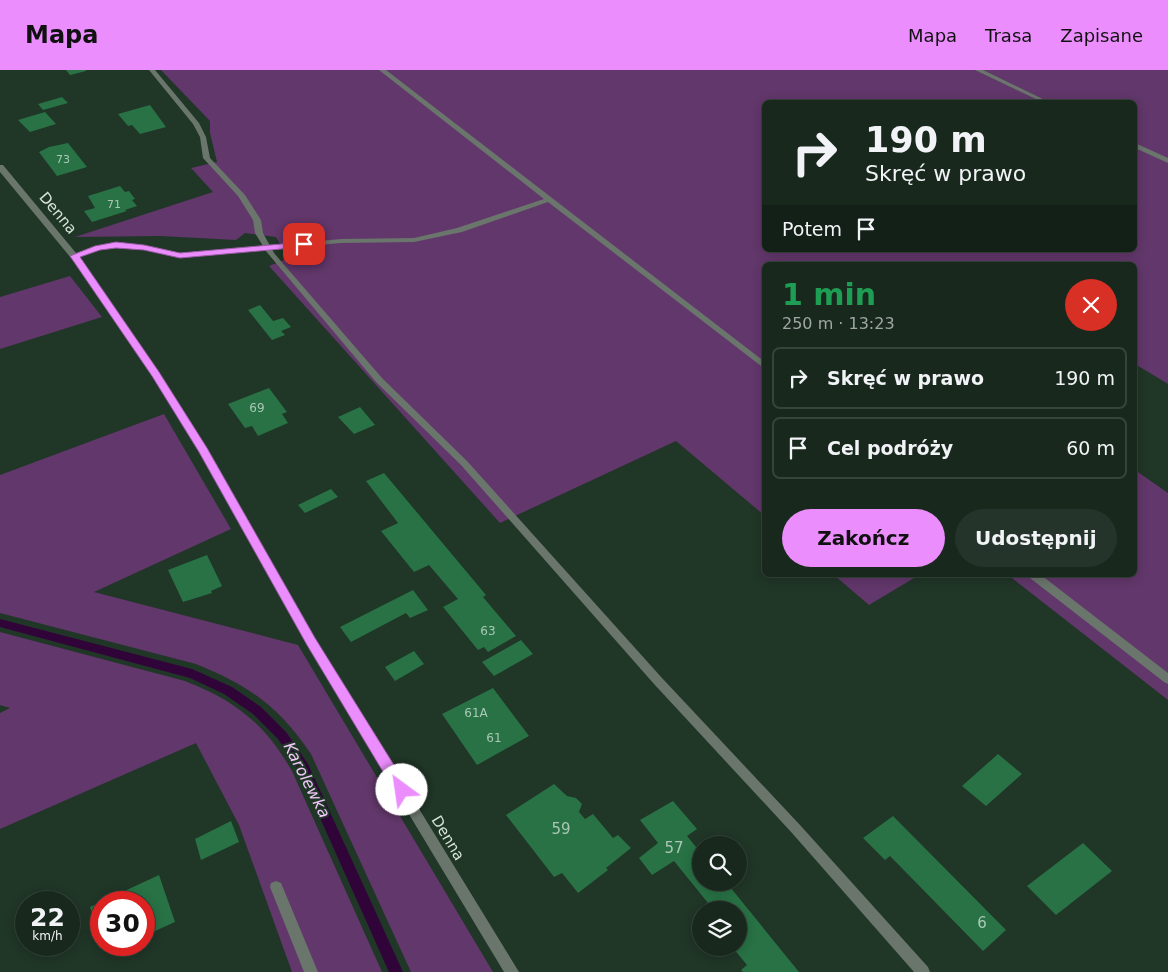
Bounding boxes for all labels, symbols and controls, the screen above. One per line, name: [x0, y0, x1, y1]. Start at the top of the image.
text: Mapa: [25, 21, 98, 49]
text: Mapa: [908, 25, 957, 46]
text: Trasa: [985, 25, 1032, 46]
text: Zapisane: [1060, 25, 1143, 46]
icon: right: [782, 120, 847, 185]
text: 190 m: [865, 120, 987, 160]
house number: 73: [56, 153, 70, 166]
text: Skręć w prawo: [865, 161, 1026, 186]
street label: Denna: [35, 188, 81, 238]
house number: 71: [107, 198, 121, 211]
icon: arrive: [852, 215, 880, 243]
text: Potem: [782, 218, 842, 240]
pin: [283, 223, 325, 265]
icon: arrive: [290, 230, 318, 258]
text: 1 min: [782, 277, 876, 312]
button: close: [1065, 279, 1117, 331]
text: 250 m · 13:23: [782, 314, 895, 333]
icon: right: [784, 364, 812, 392]
text: Skręć w prawo: [827, 367, 984, 389]
text: 190 m: [1054, 367, 1115, 389]
house number: 69: [249, 401, 265, 415]
icon: arrive: [784, 434, 812, 462]
text: Cel podróży: [827, 437, 953, 459]
text: 60 m: [1066, 437, 1115, 459]
button: Zakończ: [782, 509, 945, 567]
button: Udostępnij: [955, 509, 1117, 567]
house number: 63: [480, 624, 496, 638]
house number: 61A: [464, 706, 489, 720]
house number: 61: [486, 731, 502, 745]
water label: Karolewka: [280, 739, 334, 821]
position arrow: [375, 763, 427, 815]
street label: Denna: [428, 812, 468, 864]
house number: 59: [551, 820, 571, 838]
map controls: [692, 836, 747, 956]
button: search: [692, 836, 747, 891]
house number: 57: [664, 839, 684, 857]
speed limit sign: 30: [90, 891, 155, 956]
button: layers: [692, 901, 747, 956]
text: 22: [30, 903, 65, 932]
house number: 6: [977, 914, 987, 932]
text: km/h: [32, 929, 63, 943]

